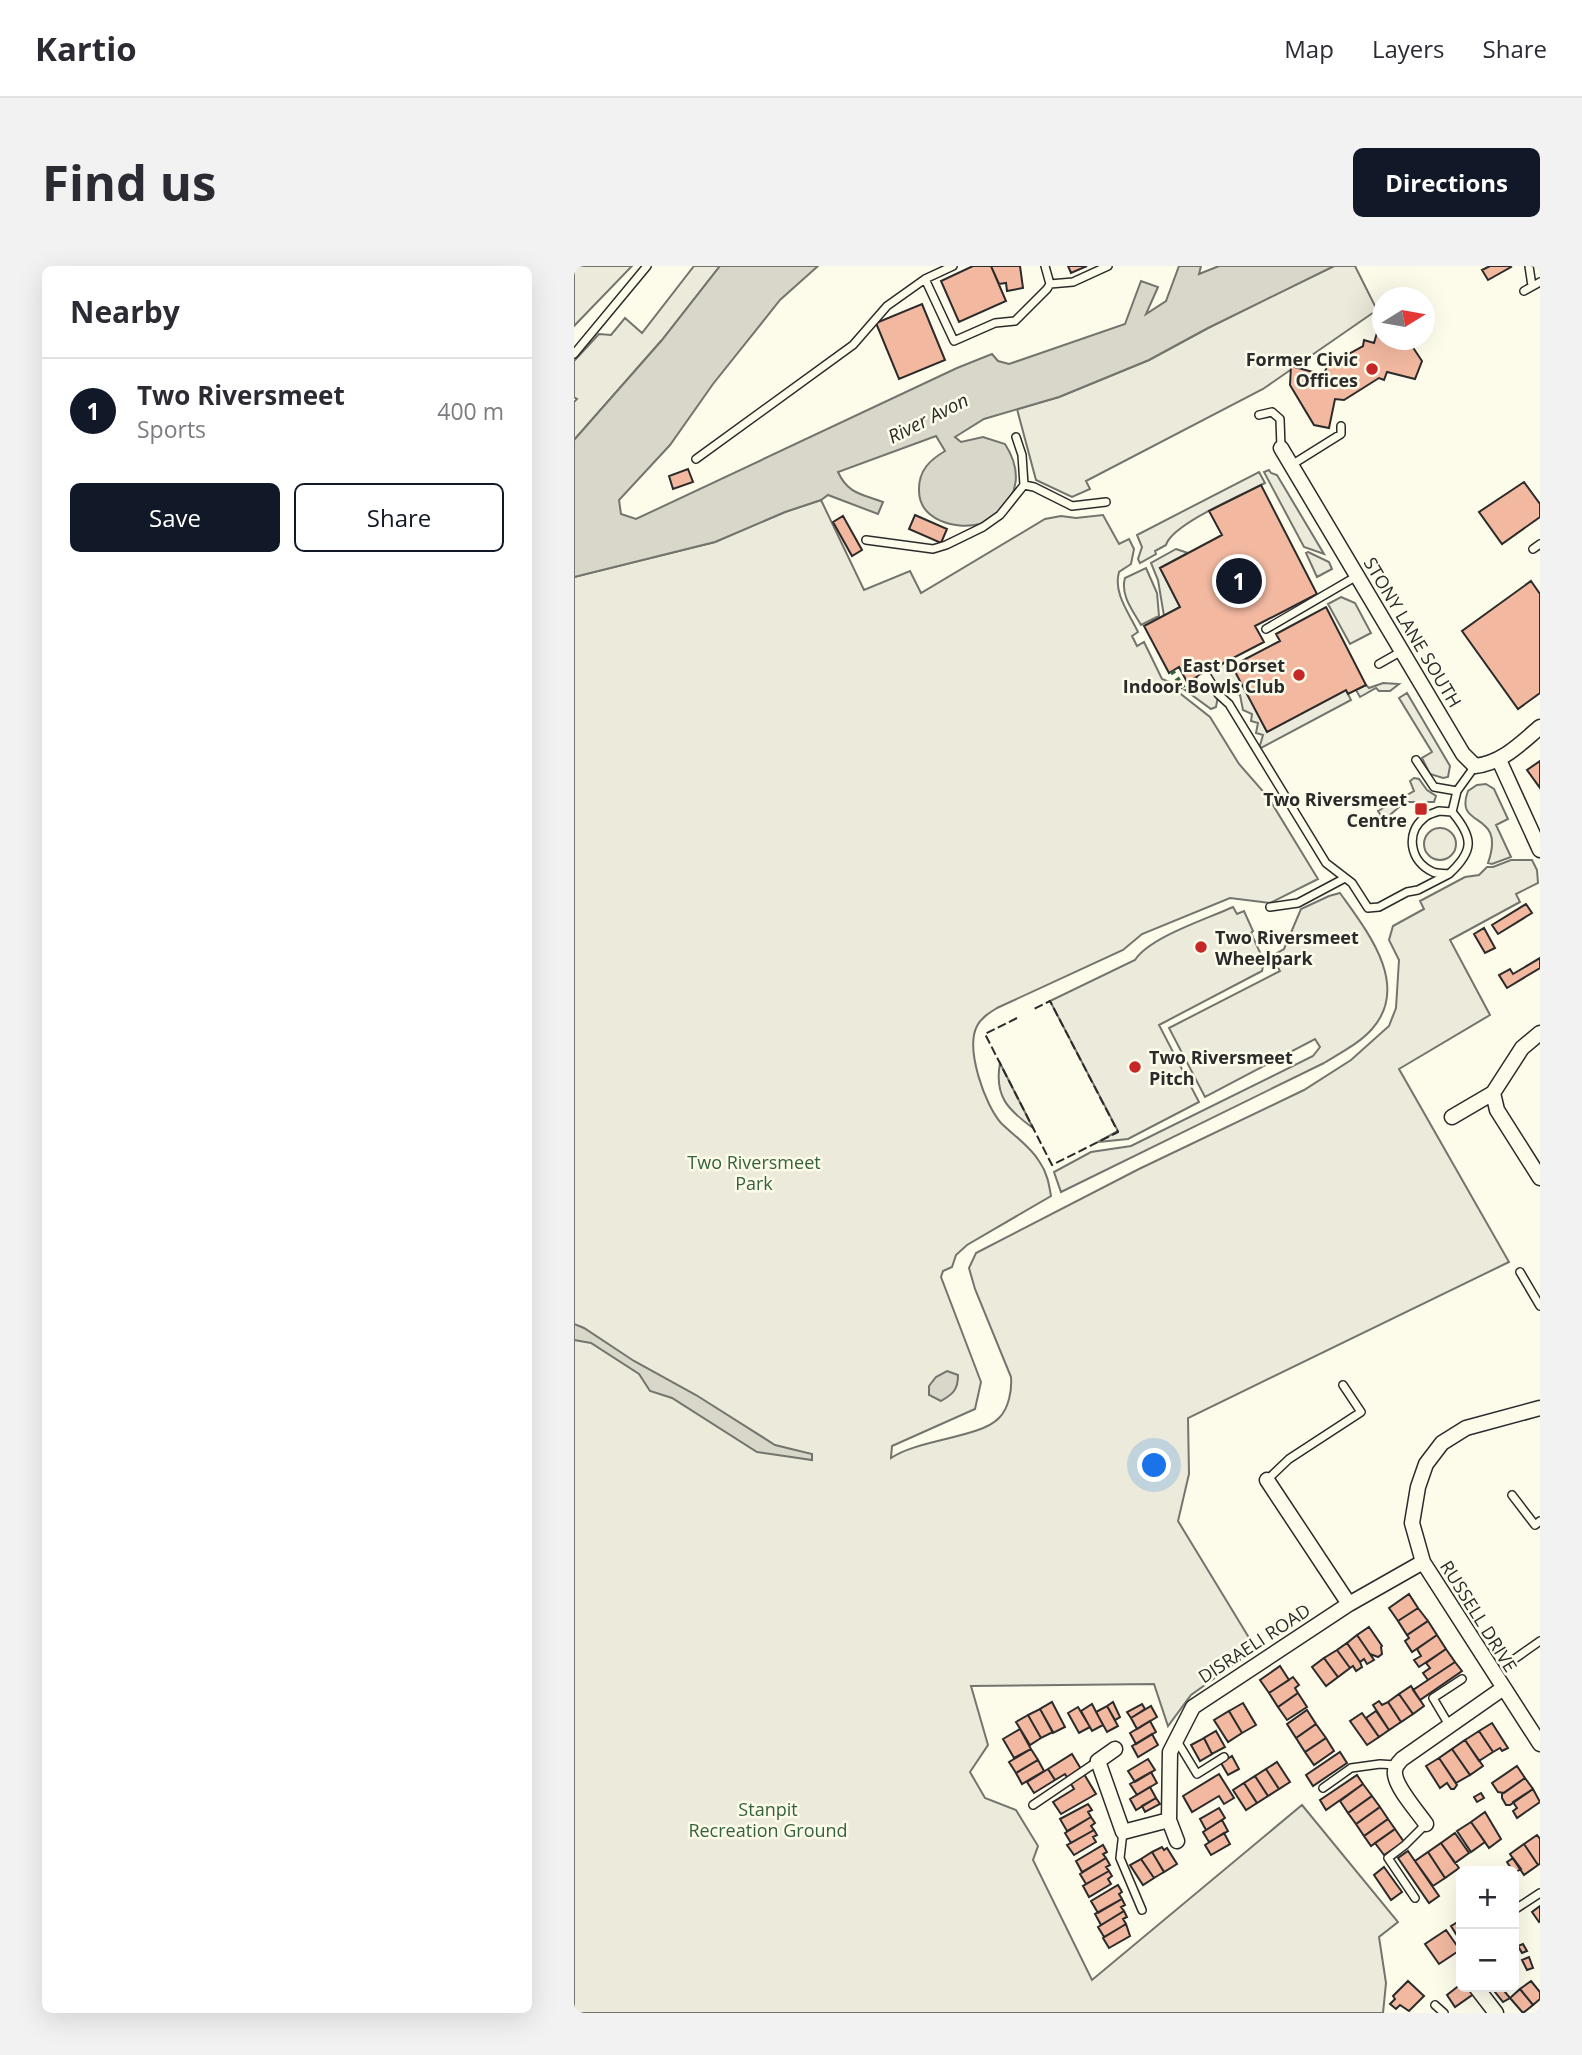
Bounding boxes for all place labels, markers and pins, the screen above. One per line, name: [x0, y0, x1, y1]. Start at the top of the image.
place label: Former Civic Offices: [1246, 347, 1358, 392]
marker: Former Civic Offices: [1364, 361, 1380, 377]
pin: 1: [1216, 555, 1262, 607]
place label: East Dorset Indoor Bowls Club: [1123, 653, 1285, 698]
marker: East Dorset Indoor Bowls Club: [1291, 667, 1307, 683]
place label: Two Riversmeet Centre: [1263, 787, 1407, 832]
marker: Two Riversmeet Centre: [1413, 801, 1429, 817]
place label: Two Riversmeet Wheelpark: [1215, 925, 1359, 970]
marker: Two Riversmeet Wheelpark: [1193, 939, 1209, 955]
place label: Two Riversmeet Pitch: [1149, 1045, 1293, 1090]
marker: Two Riversmeet Pitch: [1127, 1059, 1143, 1075]

